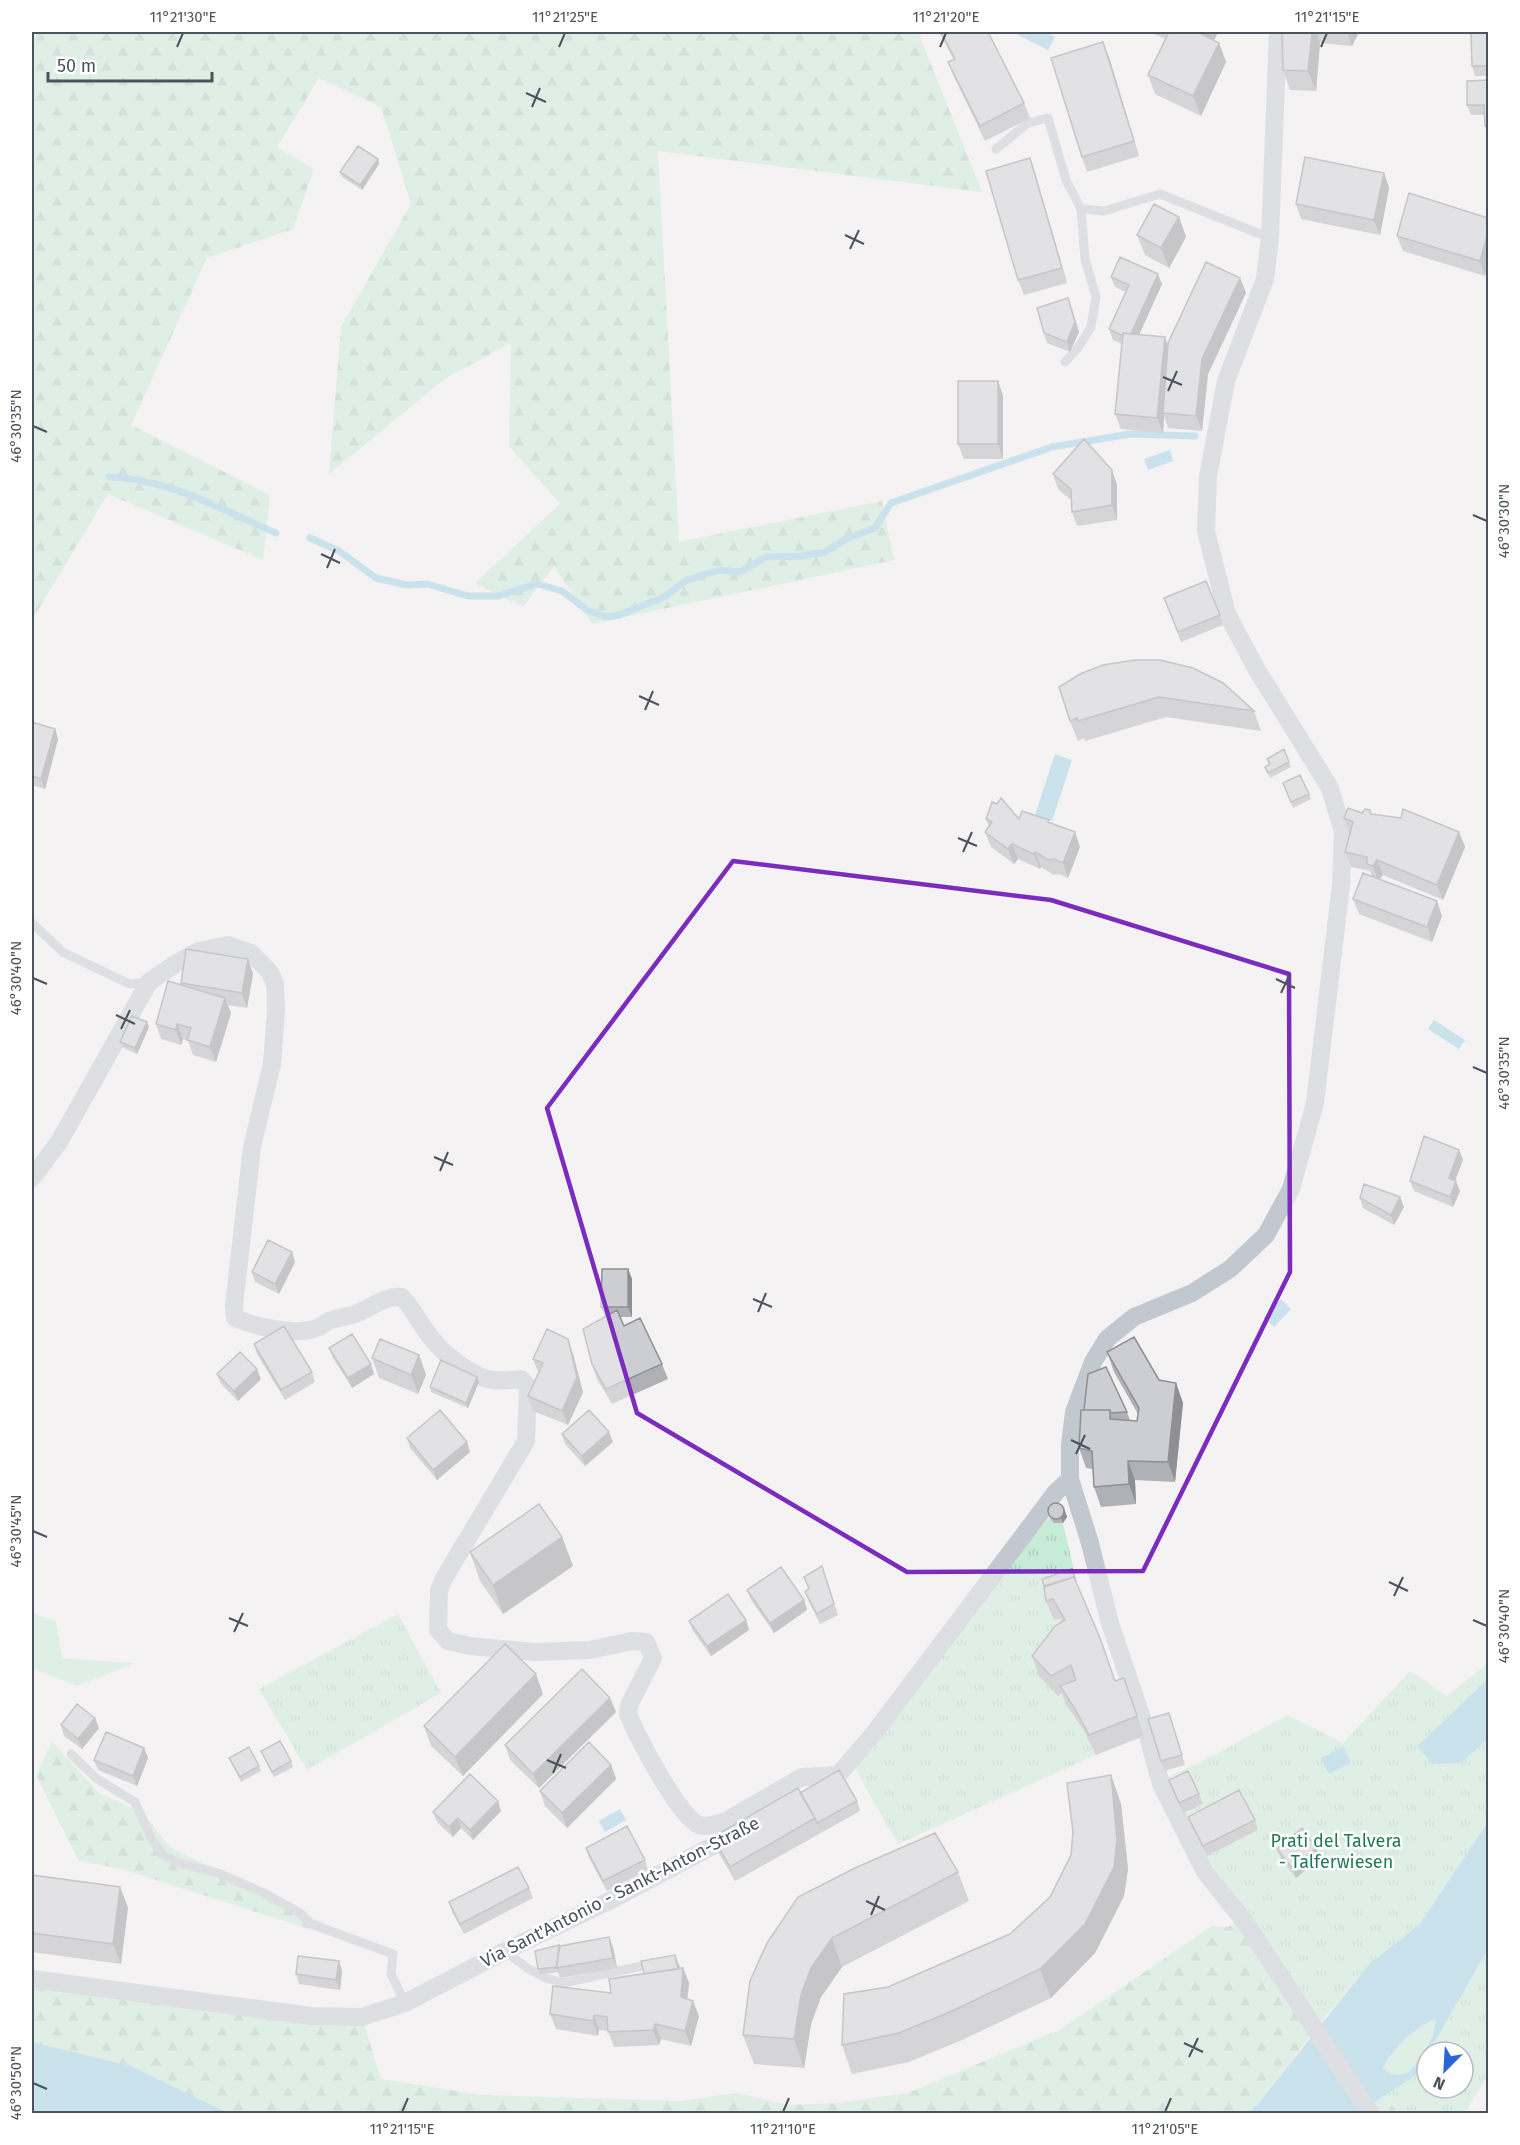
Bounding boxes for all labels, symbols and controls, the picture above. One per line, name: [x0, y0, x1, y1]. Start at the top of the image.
text: 11°21'30"E: [149, 8, 217, 26]
text: 11°21'25"E: [532, 8, 598, 26]
text: 11°21'20"E: [912, 8, 980, 26]
text: 11°21'15"E: [1294, 8, 1360, 26]
scale bar: [48, 45, 212, 83]
text: 50 m: [57, 55, 96, 77]
text: 46°30'35"N: [7, 389, 25, 463]
text: 46°30'30"N: [1495, 484, 1513, 558]
text: 46°30'40"N: [7, 941, 25, 1015]
text: 46°30'35"N: [1495, 1036, 1513, 1110]
text: 46°30'45"N: [7, 1494, 25, 1568]
text: 46°30'40"N: [1495, 1589, 1513, 1663]
street label: Via Sant'Antonio - Sankt-Anton-Straße: [477, 1812, 763, 1972]
park label: Prati del Talvera - Talferwiesen: [1271, 1830, 1402, 1873]
north arrow: [1415, 2040, 1475, 2100]
text: 46°30'50"N: [7, 2046, 25, 2120]
text: N: [1430, 2072, 1448, 2094]
text: 11°21'15"E: [369, 2120, 435, 2138]
text: 11°21'10"E: [750, 2120, 816, 2138]
text: 11°21'05"E: [1132, 2120, 1198, 2138]

